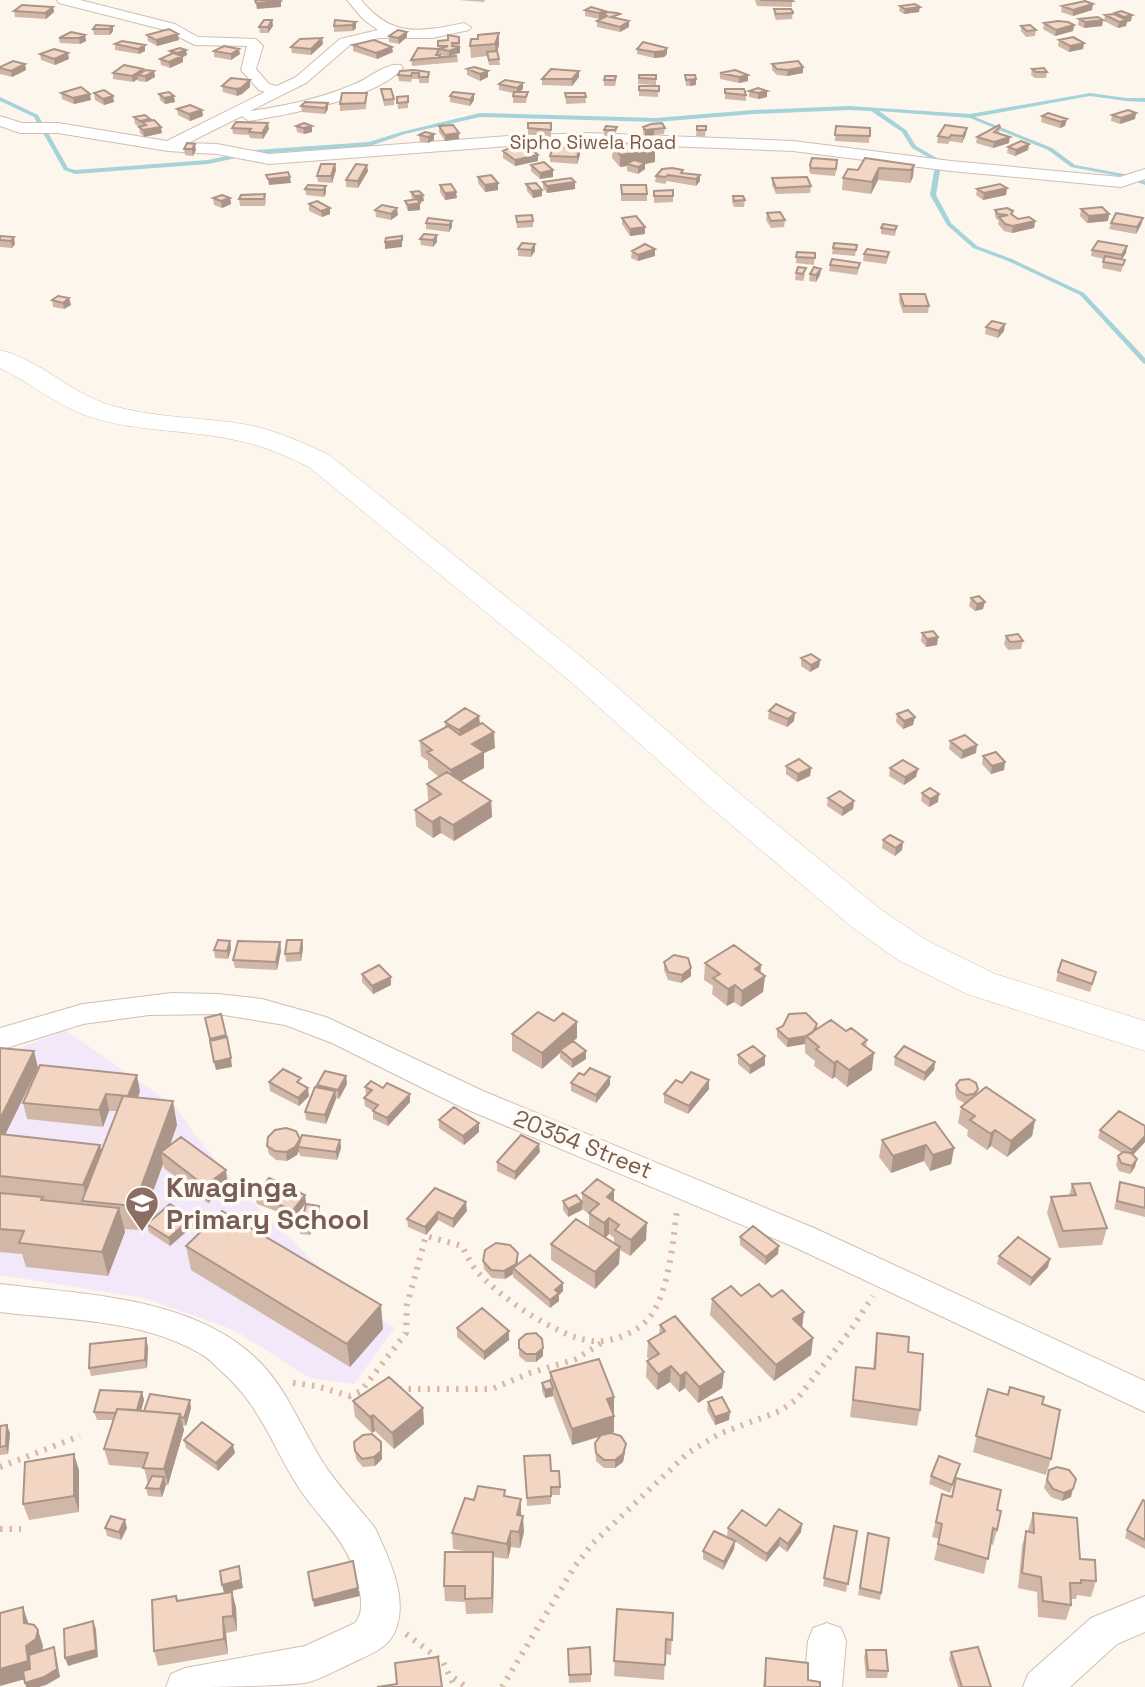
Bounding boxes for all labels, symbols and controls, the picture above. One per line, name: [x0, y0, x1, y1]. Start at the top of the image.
street label: Sipho Siwela Road: [510, 130, 676, 155]
street label: 20354 Street: [509, 1103, 657, 1185]
place label: Kwaginga Primary School: [166, 1169, 369, 1237]
school or university icon: Kwaginga Primary School: [123, 1184, 161, 1233]

